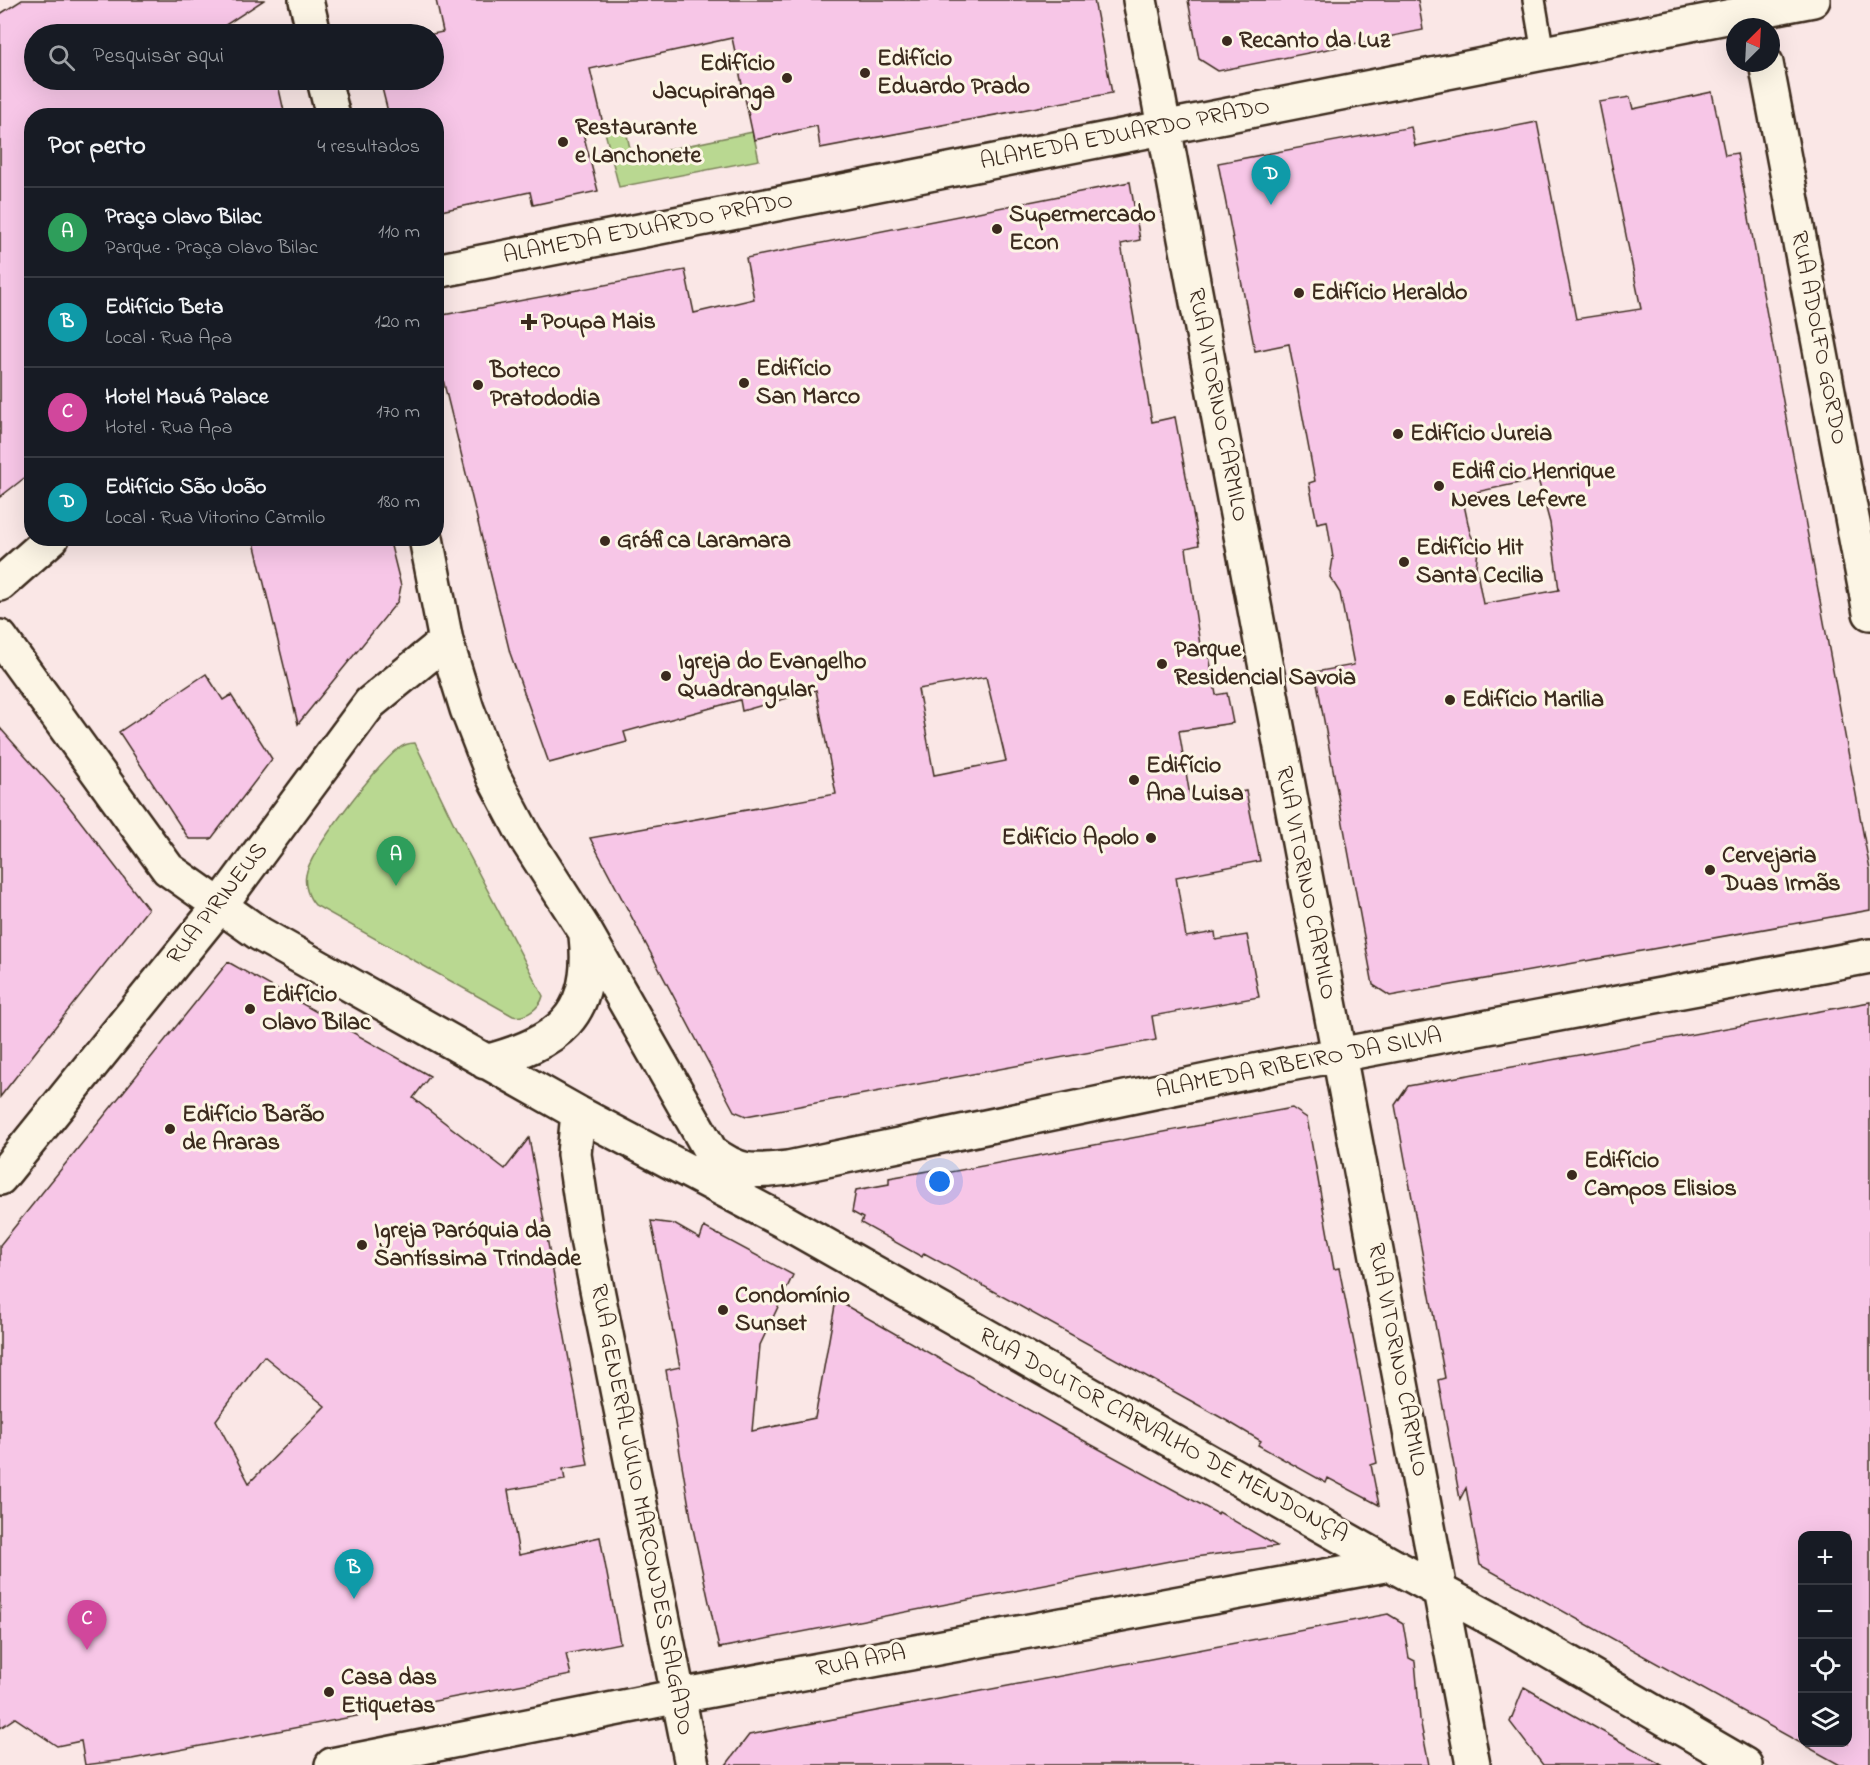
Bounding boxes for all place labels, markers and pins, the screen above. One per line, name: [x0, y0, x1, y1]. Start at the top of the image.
place label: Recanto da Luz: [1239, 24, 1391, 59]
marker: Recanto da Luz: [1220, 34, 1234, 48]
place label: Edifício Eduardo Prado: [877, 42, 1030, 105]
place label: Edifício Jacupiranga: [653, 47, 775, 111]
marker: Edifício Eduardo Prado: [858, 66, 872, 80]
marker: Edifício Jacupiranga: [780, 71, 794, 85]
place label: Restaurante e Lanchonete: [575, 111, 703, 174]
marker: Restaurante e Lanchonete: [556, 135, 570, 149]
pin: D: [1252, 156, 1290, 205]
place label: Supermercado Econ: [1009, 198, 1156, 261]
marker: Supermercado Econ: [990, 222, 1004, 236]
place label: Edifício Heraldo: [1311, 276, 1467, 311]
marker: Edifício Heraldo: [1292, 286, 1306, 300]
place label: Poupa Mais: [541, 305, 656, 340]
marker: Poupa Mais: [522, 315, 536, 329]
place label: Edifício San Marco: [756, 352, 860, 415]
place label: Boteco Pratododia: [489, 354, 600, 417]
marker: Edifício San Marco: [737, 376, 751, 390]
marker: Boteco Pratododia: [471, 378, 485, 392]
place label: Edifício Jureia: [1410, 417, 1552, 452]
marker: Edifício Jureia: [1391, 427, 1405, 441]
place label: Edificio Henrique Neves Lefevre: [1451, 455, 1616, 518]
marker: Edificio Henrique Neves Lefevre: [1432, 479, 1446, 493]
place label: Gráfica Laramara: [617, 524, 791, 559]
place label: Edifício Hit Santa Cecilia: [1416, 531, 1543, 594]
marker: Gráfica Laramara: [598, 534, 612, 548]
marker: Edifício Hit Santa Cecilia: [1397, 555, 1411, 569]
place label: Parque Residencial Savoia: [1174, 633, 1356, 696]
place label: Igreja do Evangelho Quadrangular: [678, 645, 866, 709]
marker: Parque Residencial Savoia: [1155, 657, 1169, 671]
marker: Igreja do Evangelho Quadrangular: [659, 669, 673, 683]
place label: Edifício Marilia: [1462, 683, 1604, 718]
marker: Edifício Marilia: [1443, 693, 1457, 707]
place label: Edifício Ana Luisa: [1146, 749, 1244, 812]
marker: Edifício Ana Luisa: [1127, 773, 1141, 787]
place label: Edifício Apolo: [1002, 821, 1139, 856]
marker: Edifício Apolo: [1144, 831, 1158, 845]
pin: A: [376, 836, 416, 886]
place label: Cervejaria Duas Irmãs: [1721, 839, 1841, 902]
marker: Cervejaria Duas Irmãs: [1703, 863, 1717, 877]
place label: Edifício Olavo Bilac: [262, 978, 372, 1041]
marker: Edifício Olavo Bilac: [243, 1002, 257, 1016]
place label: Edifício Barão de Araras: [182, 1098, 324, 1161]
marker: Edifício Barão de Araras: [163, 1122, 177, 1136]
place label: Edifício Campos Elisios: [1584, 1144, 1737, 1207]
marker: Edifício Campos Elisios: [1565, 1168, 1579, 1182]
place label: Igreja Paróquia da Santíssima Trindade: [374, 1214, 582, 1277]
marker: Igreja Paróquia da Santíssima Trindade: [355, 1238, 369, 1252]
place label: Condomínio Sunset: [735, 1279, 850, 1342]
marker: Condomínio Sunset: [716, 1303, 730, 1317]
pin: B: [334, 1550, 374, 1599]
pin: C: [68, 1600, 106, 1650]
place label: Casa das Etiquetas: [341, 1661, 437, 1724]
marker: Casa das Etiquetas: [322, 1685, 336, 1699]

